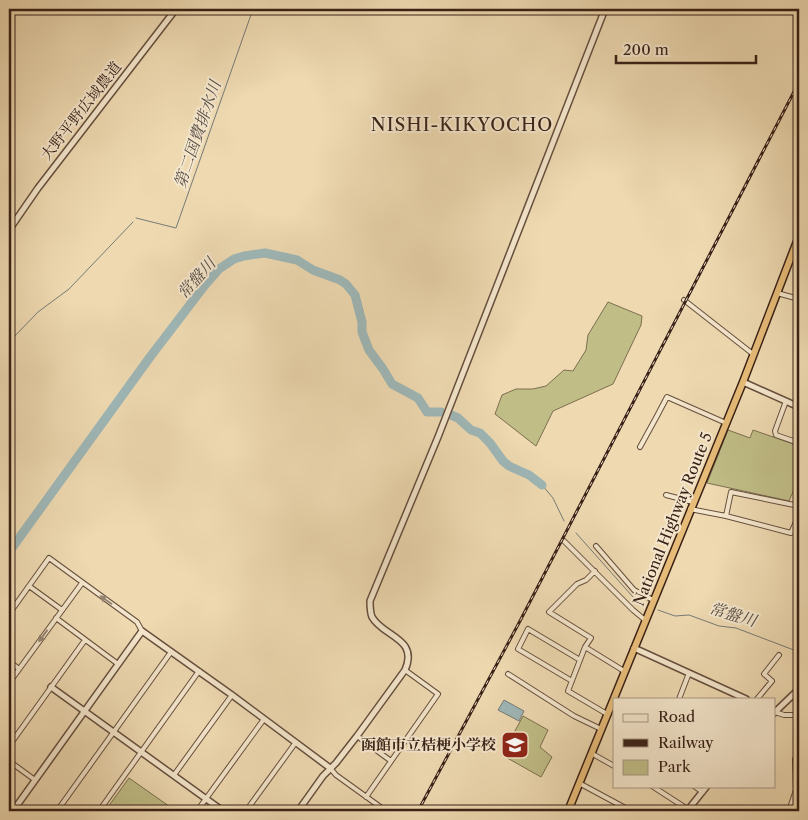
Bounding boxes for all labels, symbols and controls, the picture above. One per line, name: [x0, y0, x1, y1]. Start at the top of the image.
scale bar: [616, 32, 756, 64]
text: 200 m: [623, 40, 669, 59]
street label: 大野平野広域農道: [36, 58, 125, 164]
water label: 第二国費排水川: [169, 76, 225, 190]
district label: NISHI-KIKYOCHO: [371, 114, 553, 136]
water label: 常盤川: [173, 252, 221, 303]
street label: National Highway Route 5: [629, 429, 716, 608]
one-way arrow: [99, 595, 113, 605]
water label: 常盤川: [707, 597, 761, 631]
one-way arrow: [38, 629, 48, 643]
legend: [613, 698, 776, 788]
text: Road: [658, 707, 695, 726]
school or university icon: 函館市立桔梗小学校: [500, 730, 530, 760]
text: Railway: [658, 733, 714, 752]
place label: 函館市立桔梗小学校: [361, 735, 496, 754]
text: Park: [658, 757, 692, 776]

